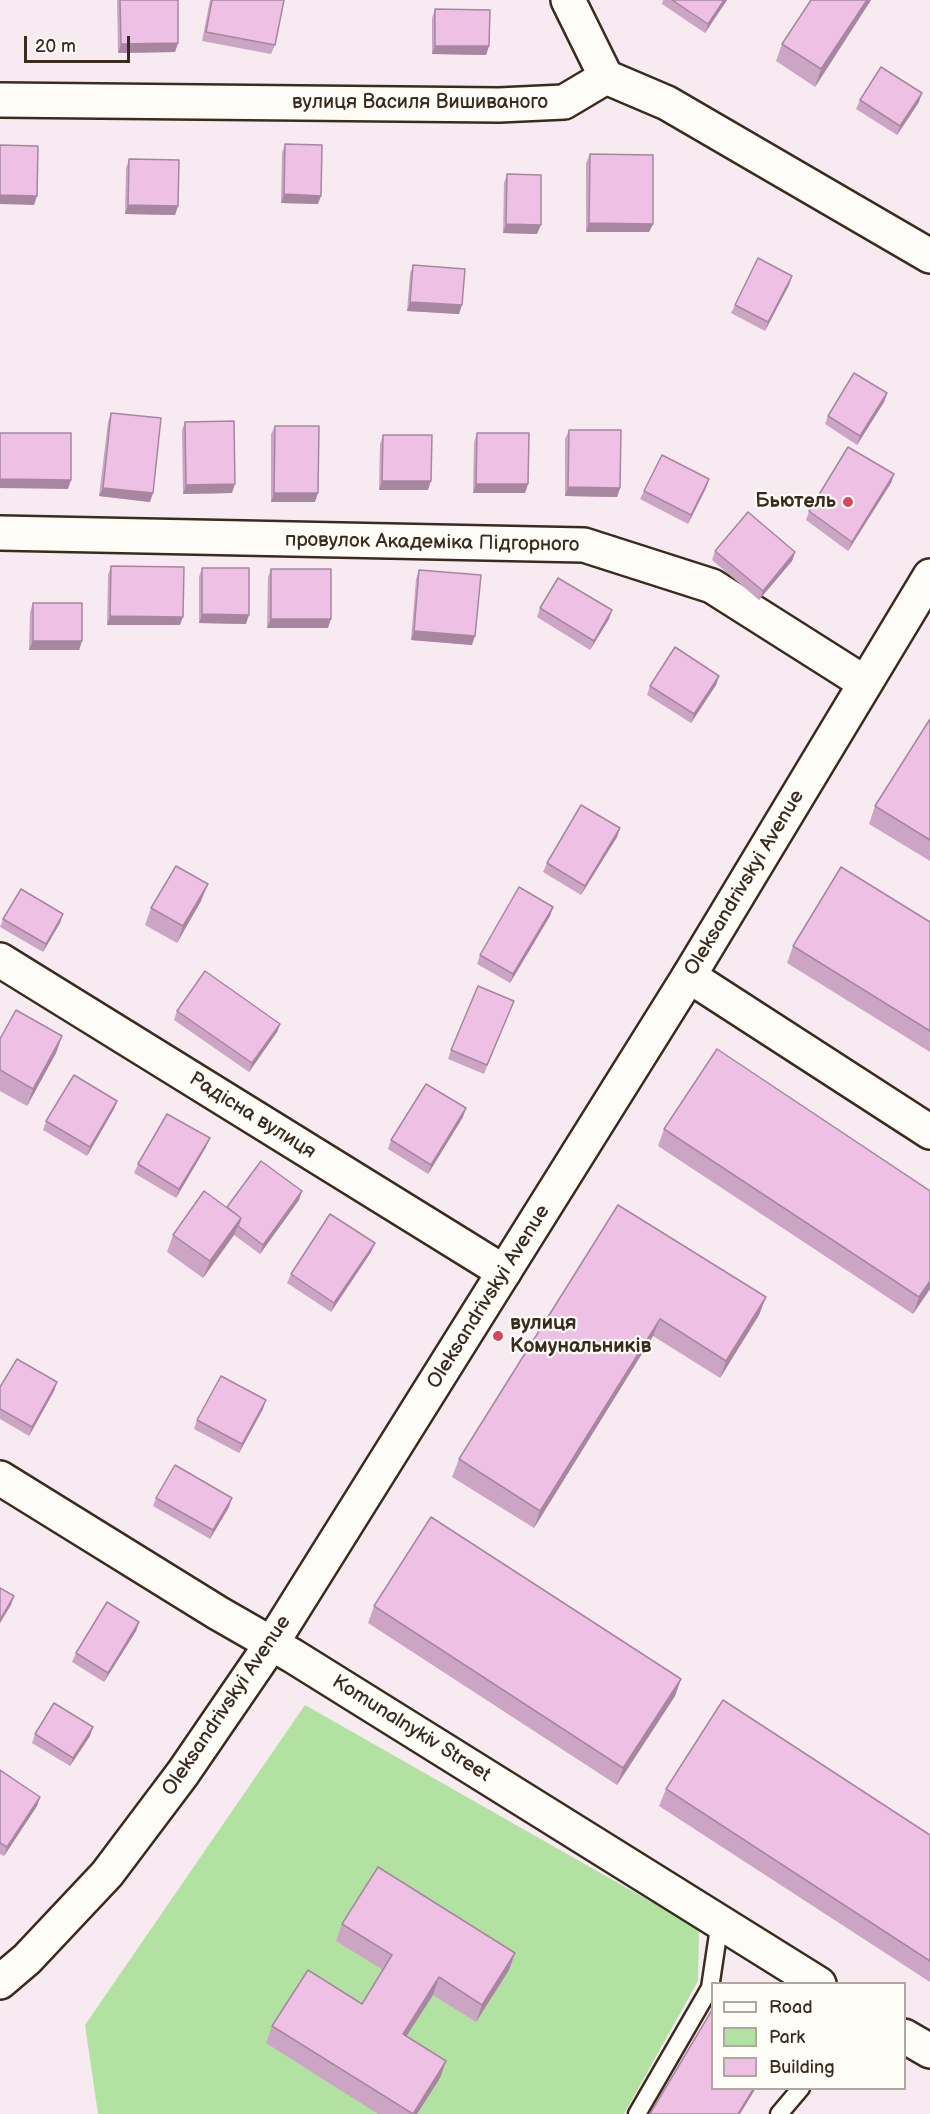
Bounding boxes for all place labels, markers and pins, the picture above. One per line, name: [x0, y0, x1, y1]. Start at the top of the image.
place label: Бьютель: [755, 490, 836, 514]
marker: Бьютель: [841, 495, 855, 509]
place label: вулиця Комунальників: [510, 1312, 651, 1359]
marker: вулиця Комунальників: [491, 1329, 505, 1343]

